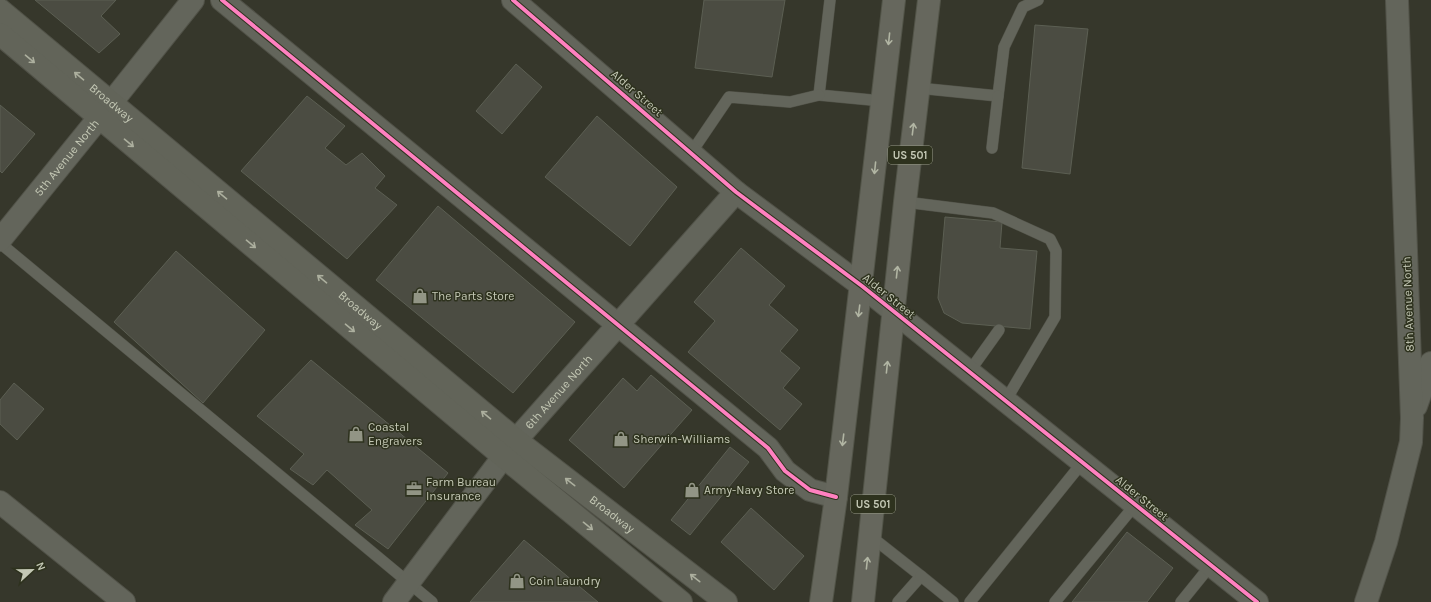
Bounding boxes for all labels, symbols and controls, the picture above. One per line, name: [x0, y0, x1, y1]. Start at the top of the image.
one-way arrow: [885, 32, 893, 45]
one-way arrow: [24, 55, 35, 64]
street label: Alder Street: [608, 67, 666, 119]
one-way arrow: [74, 72, 84, 81]
street label: Broadway: [87, 80, 137, 125]
street label: 5th Avenue North: [31, 116, 102, 199]
one-way arrow: [910, 123, 917, 136]
one-way arrow: [124, 139, 135, 148]
road number: US 501: [888, 146, 932, 164]
one-way arrow: [871, 161, 879, 174]
one-way arrow: [217, 191, 227, 200]
one-way arrow: [245, 240, 256, 249]
street label: 8th Avenue North: [1399, 256, 1417, 352]
one-way arrow: [893, 266, 901, 279]
street label: Alder Street: [860, 271, 919, 322]
one-way arrow: [316, 274, 327, 283]
shop icon: The Parts Store: [411, 287, 429, 305]
street label: Broadway: [335, 288, 385, 333]
place label: The Parts Store: [432, 289, 514, 303]
one-way arrow: [855, 304, 862, 317]
one-way arrow: [345, 323, 356, 332]
street label: 6th Avenue North: [522, 352, 595, 432]
one-way arrow: [883, 361, 891, 374]
one-way arrow: [481, 411, 492, 420]
place label: Coastal Engravers: [368, 420, 423, 448]
shop icon: Coastal Engravers: [347, 425, 365, 443]
shop icon: Sherwin-Williams: [612, 430, 630, 448]
place label: Sherwin-Williams: [633, 432, 730, 446]
one-way arrow: [839, 433, 847, 446]
street label: Alder Street: [1113, 473, 1172, 524]
place label: Farm Bureau Insurance: [426, 475, 496, 503]
one-way arrow: [564, 477, 575, 486]
office icon: Farm Bureau Insurance: [405, 480, 423, 498]
shop icon: Army-Navy Store: [683, 481, 701, 499]
place label: Army-Navy Store: [704, 483, 794, 497]
street label: Broadway: [587, 492, 638, 536]
road number: US 501: [851, 495, 895, 513]
one-way arrow: [583, 522, 593, 531]
north arrow: [12, 550, 52, 590]
one-way arrow: [863, 557, 870, 570]
text: N: [33, 560, 48, 573]
shop icon: Coin Laundry: [508, 572, 526, 590]
place label: Coin Laundry: [529, 574, 601, 588]
one-way arrow: [690, 574, 701, 582]

